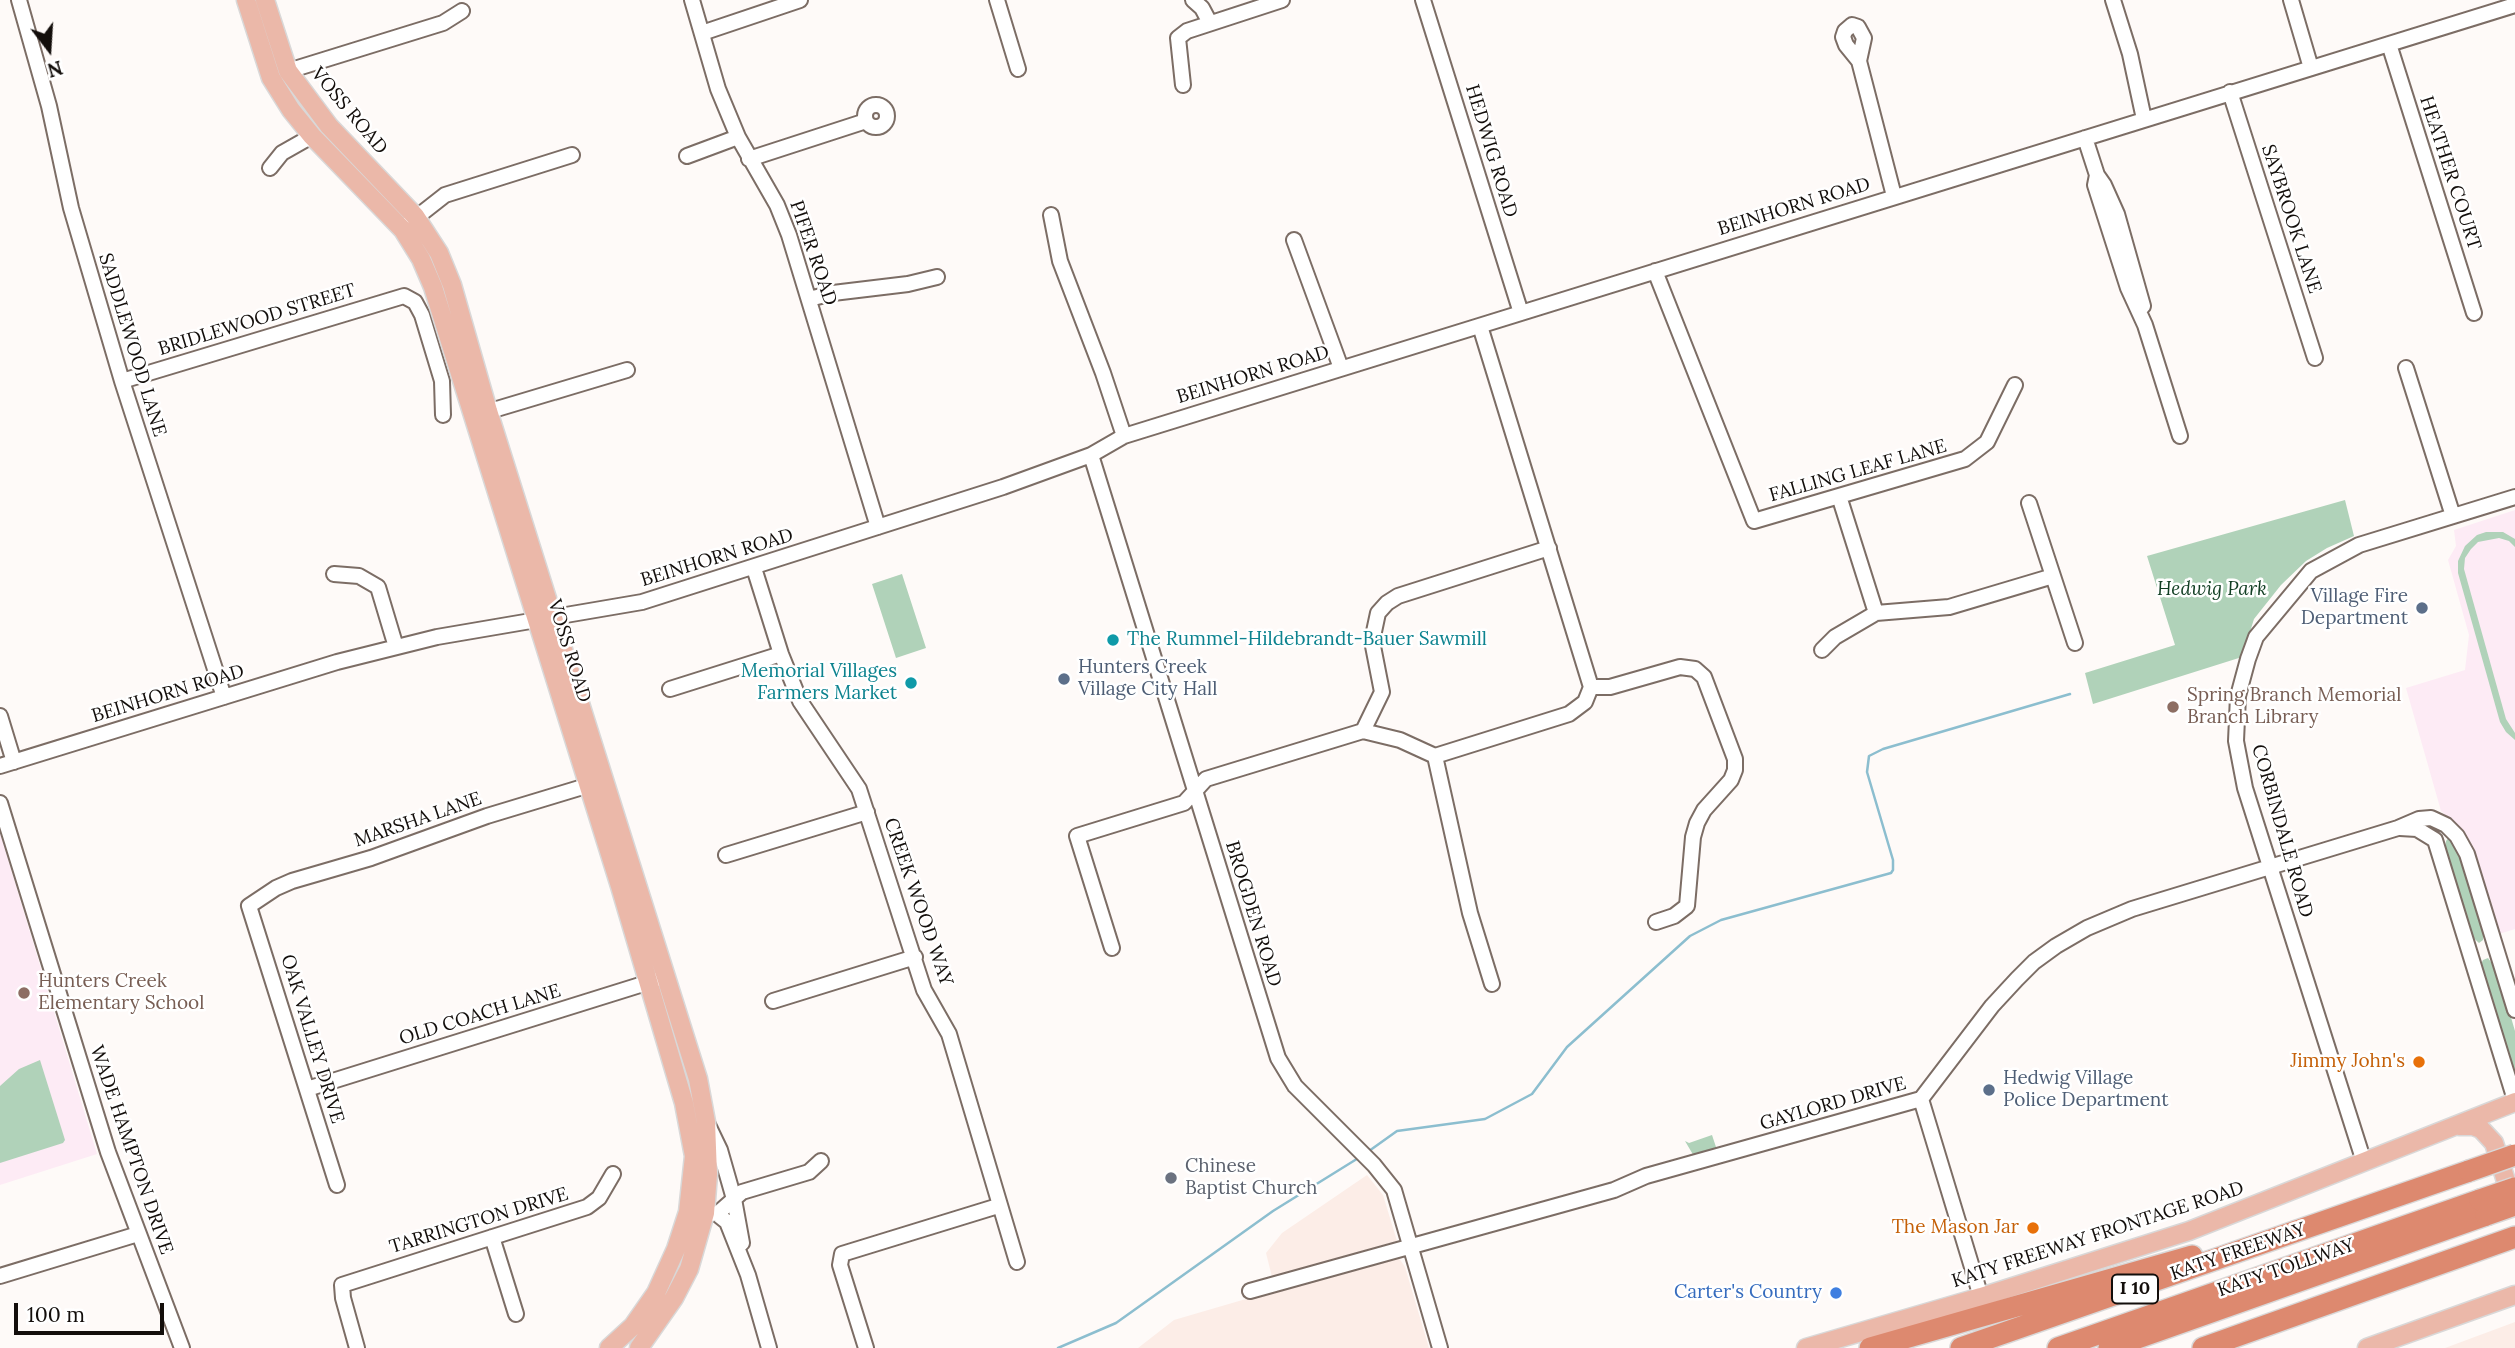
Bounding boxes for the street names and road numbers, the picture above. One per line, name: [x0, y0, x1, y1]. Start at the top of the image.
street label: VOSS ROAD: [306, 63, 392, 159]
street label: HEDWIG ROAD: [1460, 82, 1522, 220]
street label: HEATHER COURT: [2414, 93, 2486, 253]
street label: SAYBROOK LANE: [2256, 142, 2326, 296]
street label: BEINHORN ROAD: [1715, 173, 1873, 241]
street label: PIFER ROAD: [784, 197, 842, 309]
street label: SADDLEWOOD LANE: [93, 251, 171, 439]
street label: BRIDLEWOOD STREET: [156, 279, 358, 361]
street label: BEINHORN ROAD: [1174, 341, 1332, 409]
street label: FALLING LEAF LANE: [1767, 435, 1949, 507]
street label: BEINHORN ROAD: [638, 524, 796, 592]
street label: VOSS ROAD: [543, 597, 595, 705]
street label: BEINHORN ROAD: [89, 660, 247, 728]
street label: CORBINDALE ROAD: [2246, 742, 2318, 920]
street label: MARSHA LANE: [351, 788, 485, 852]
street label: CREEK WOOD WAY: [879, 815, 957, 989]
street label: BROGDEN ROAD: [1220, 838, 1286, 990]
street label: OAK VALLEY DRIVE: [275, 952, 349, 1126]
street label: OLD COACH LANE: [397, 980, 563, 1050]
street label: WADE HAMPTON DRIVE: [84, 1043, 178, 1257]
street label: GAYLORD DRIVE: [1757, 1072, 1909, 1136]
street label: KATY FREEWAY FRONTAGE ROAD: [1949, 1177, 2247, 1293]
street label: TARRINGTON DRIVE: [387, 1183, 571, 1259]
street label: KATY FREEWAY: [2167, 1218, 2309, 1286]
street label: KATY TOLLWAY: [2215, 1234, 2357, 1302]
road number: I 10: [2112, 1274, 2158, 1304]

